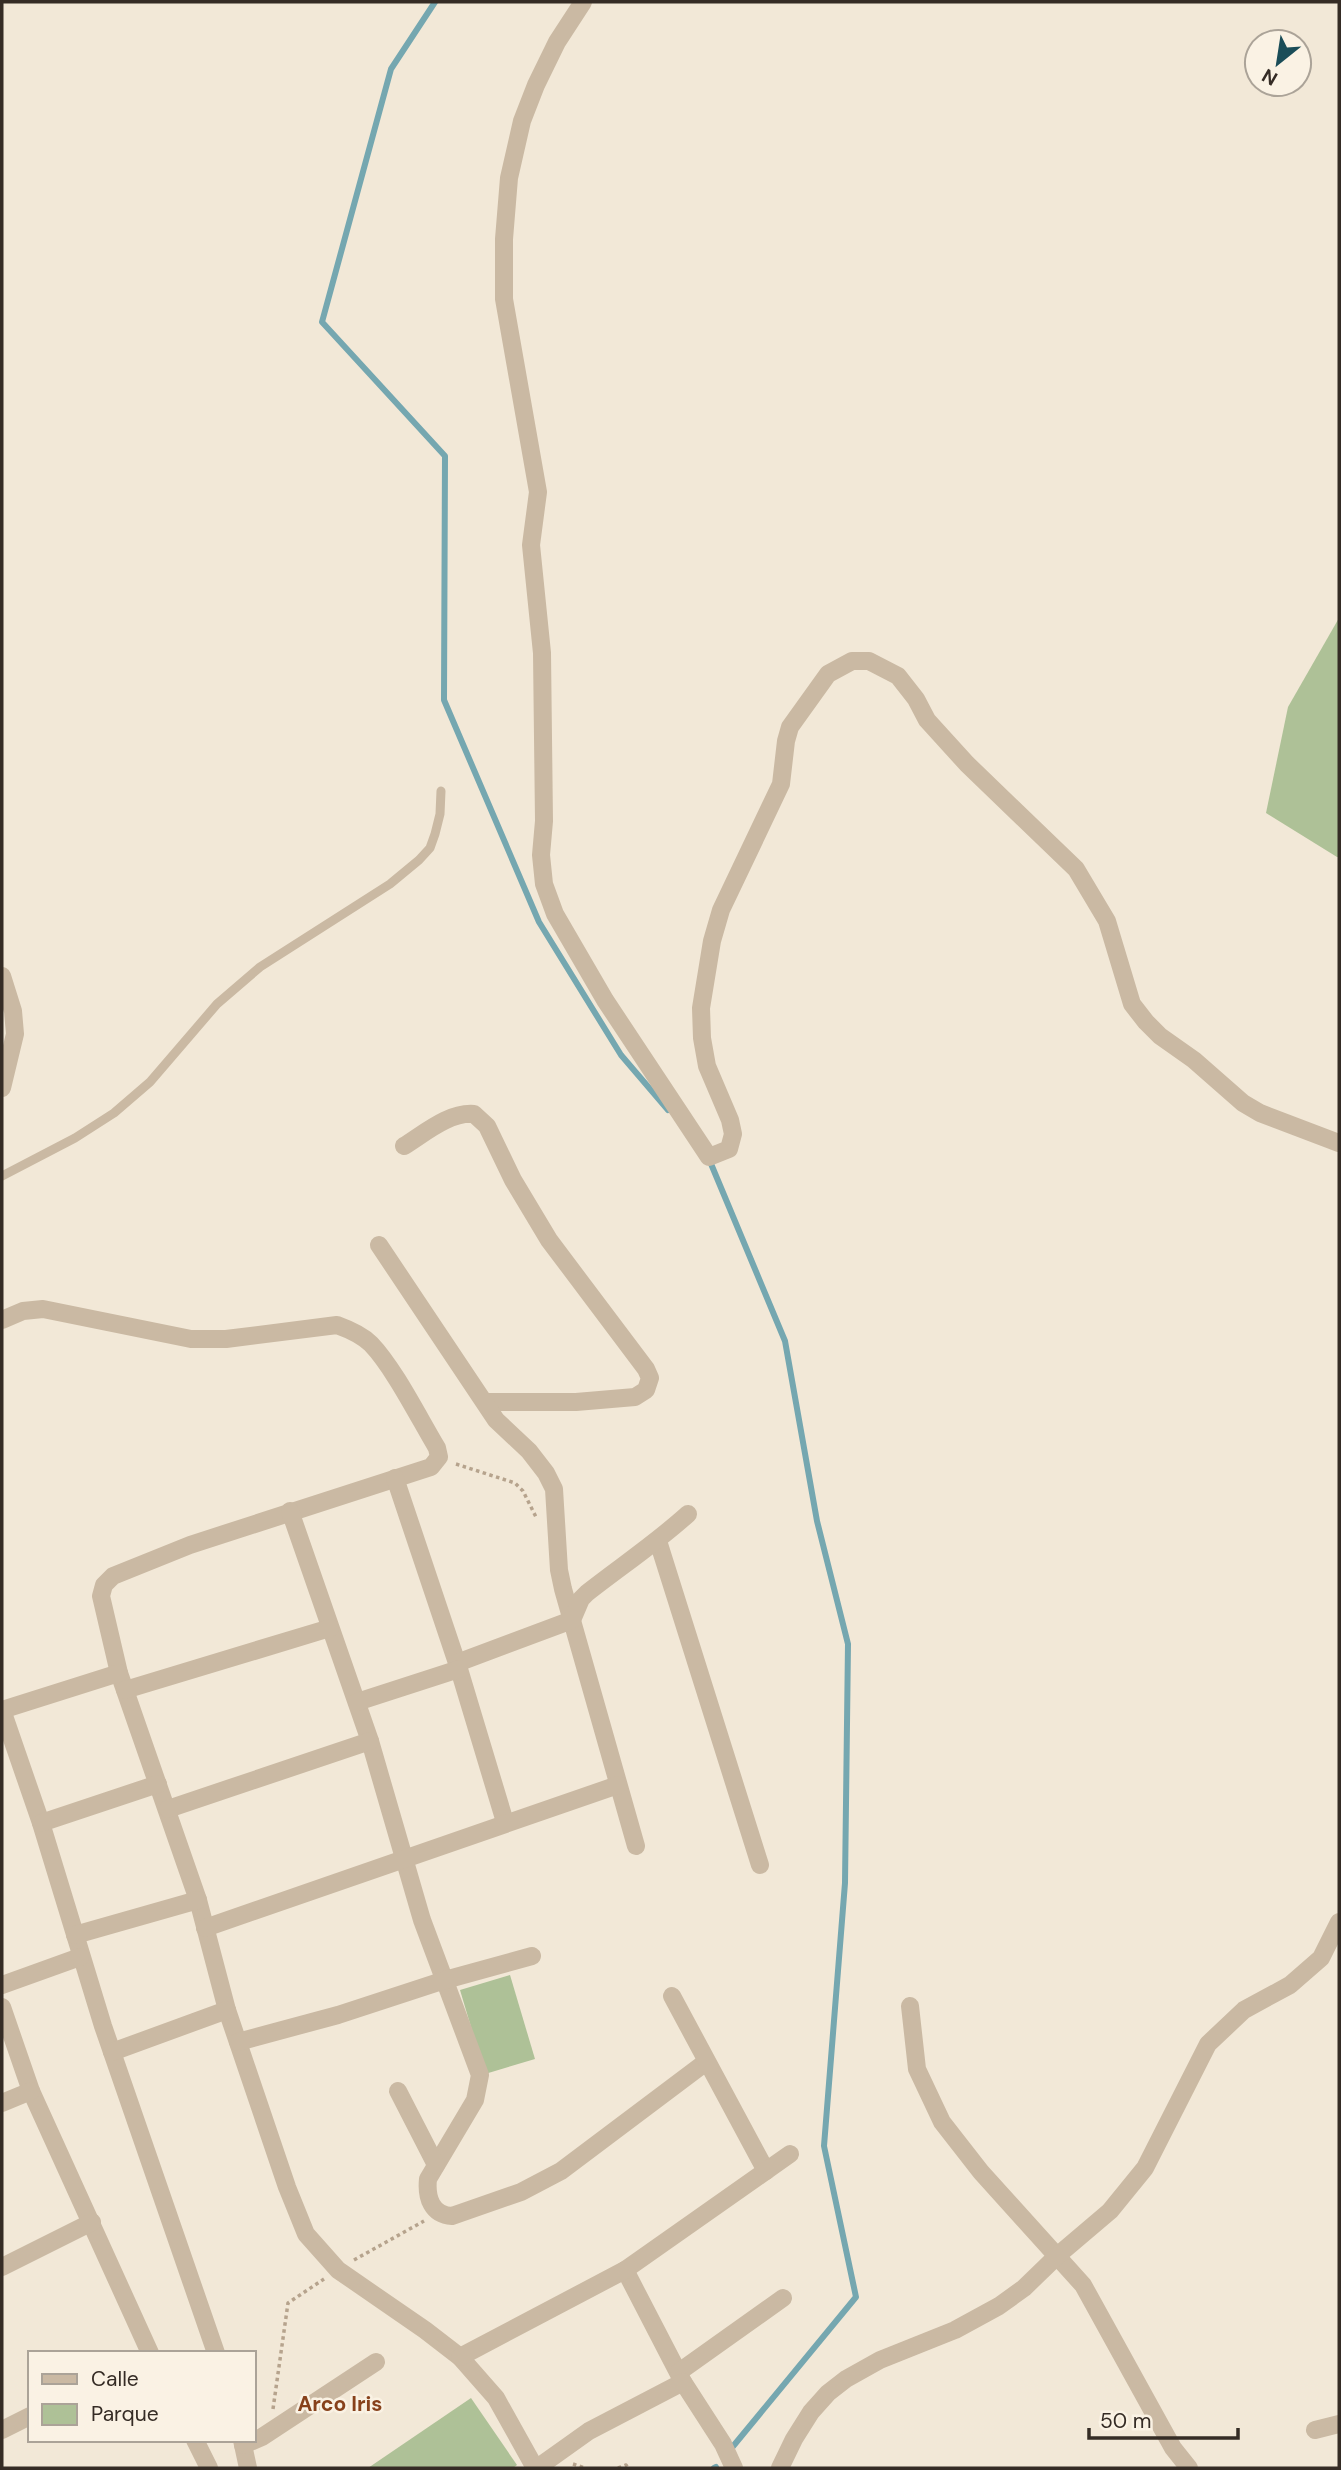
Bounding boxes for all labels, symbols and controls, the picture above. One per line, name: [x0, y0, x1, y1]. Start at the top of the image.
north arrow: [1243, 28, 1313, 98]
text: N: [1257, 63, 1282, 92]
legend: [28, 2351, 256, 2442]
text: Calle: [91, 2365, 139, 2393]
district label: Arco Iris: [297, 2390, 383, 2418]
scale bar: [1089, 2396, 1238, 2440]
text: Parque: [91, 2400, 159, 2428]
text: 50 m: [1100, 2407, 1151, 2435]

